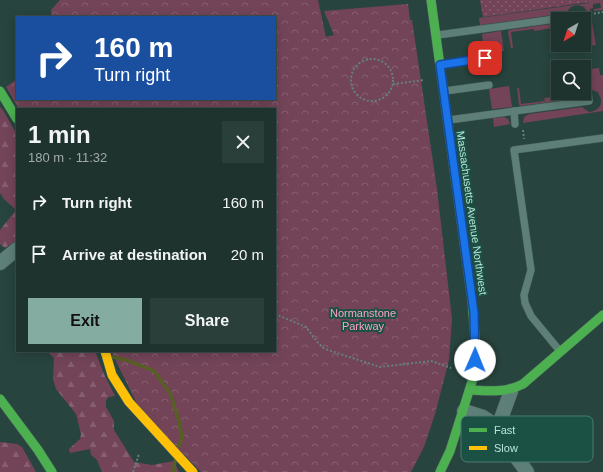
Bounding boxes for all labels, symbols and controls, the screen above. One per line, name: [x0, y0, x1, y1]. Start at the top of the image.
north arrow: [551, 12, 591, 52]
map controls: [551, 12, 591, 100]
icon: right: [28, 32, 80, 84]
text: 160 m: [94, 32, 173, 63]
pin: [468, 41, 502, 75]
icon: arrive: [474, 47, 496, 69]
button: search: [551, 60, 591, 100]
text: Turn right: [94, 65, 170, 85]
text: 1 min: [28, 121, 91, 148]
button: close: [222, 121, 264, 163]
street label: Massachusetts Avenue Northwest: [455, 130, 489, 296]
text: 180 m · 11:32: [28, 150, 107, 165]
icon: right: [28, 191, 50, 213]
text: Turn right: [62, 194, 132, 211]
text: 160 m: [222, 194, 264, 211]
icon: arrive: [28, 243, 50, 265]
text: Arrive at destination: [62, 246, 207, 263]
text: 20 m: [231, 246, 264, 263]
button: Exit: [28, 298, 142, 344]
button: Share: [150, 298, 264, 344]
park label: Normanstone Parkway: [330, 307, 396, 332]
position arrow: [454, 339, 496, 381]
legend: [461, 416, 593, 462]
text: Fast: [494, 424, 515, 436]
text: Slow: [494, 442, 518, 454]

